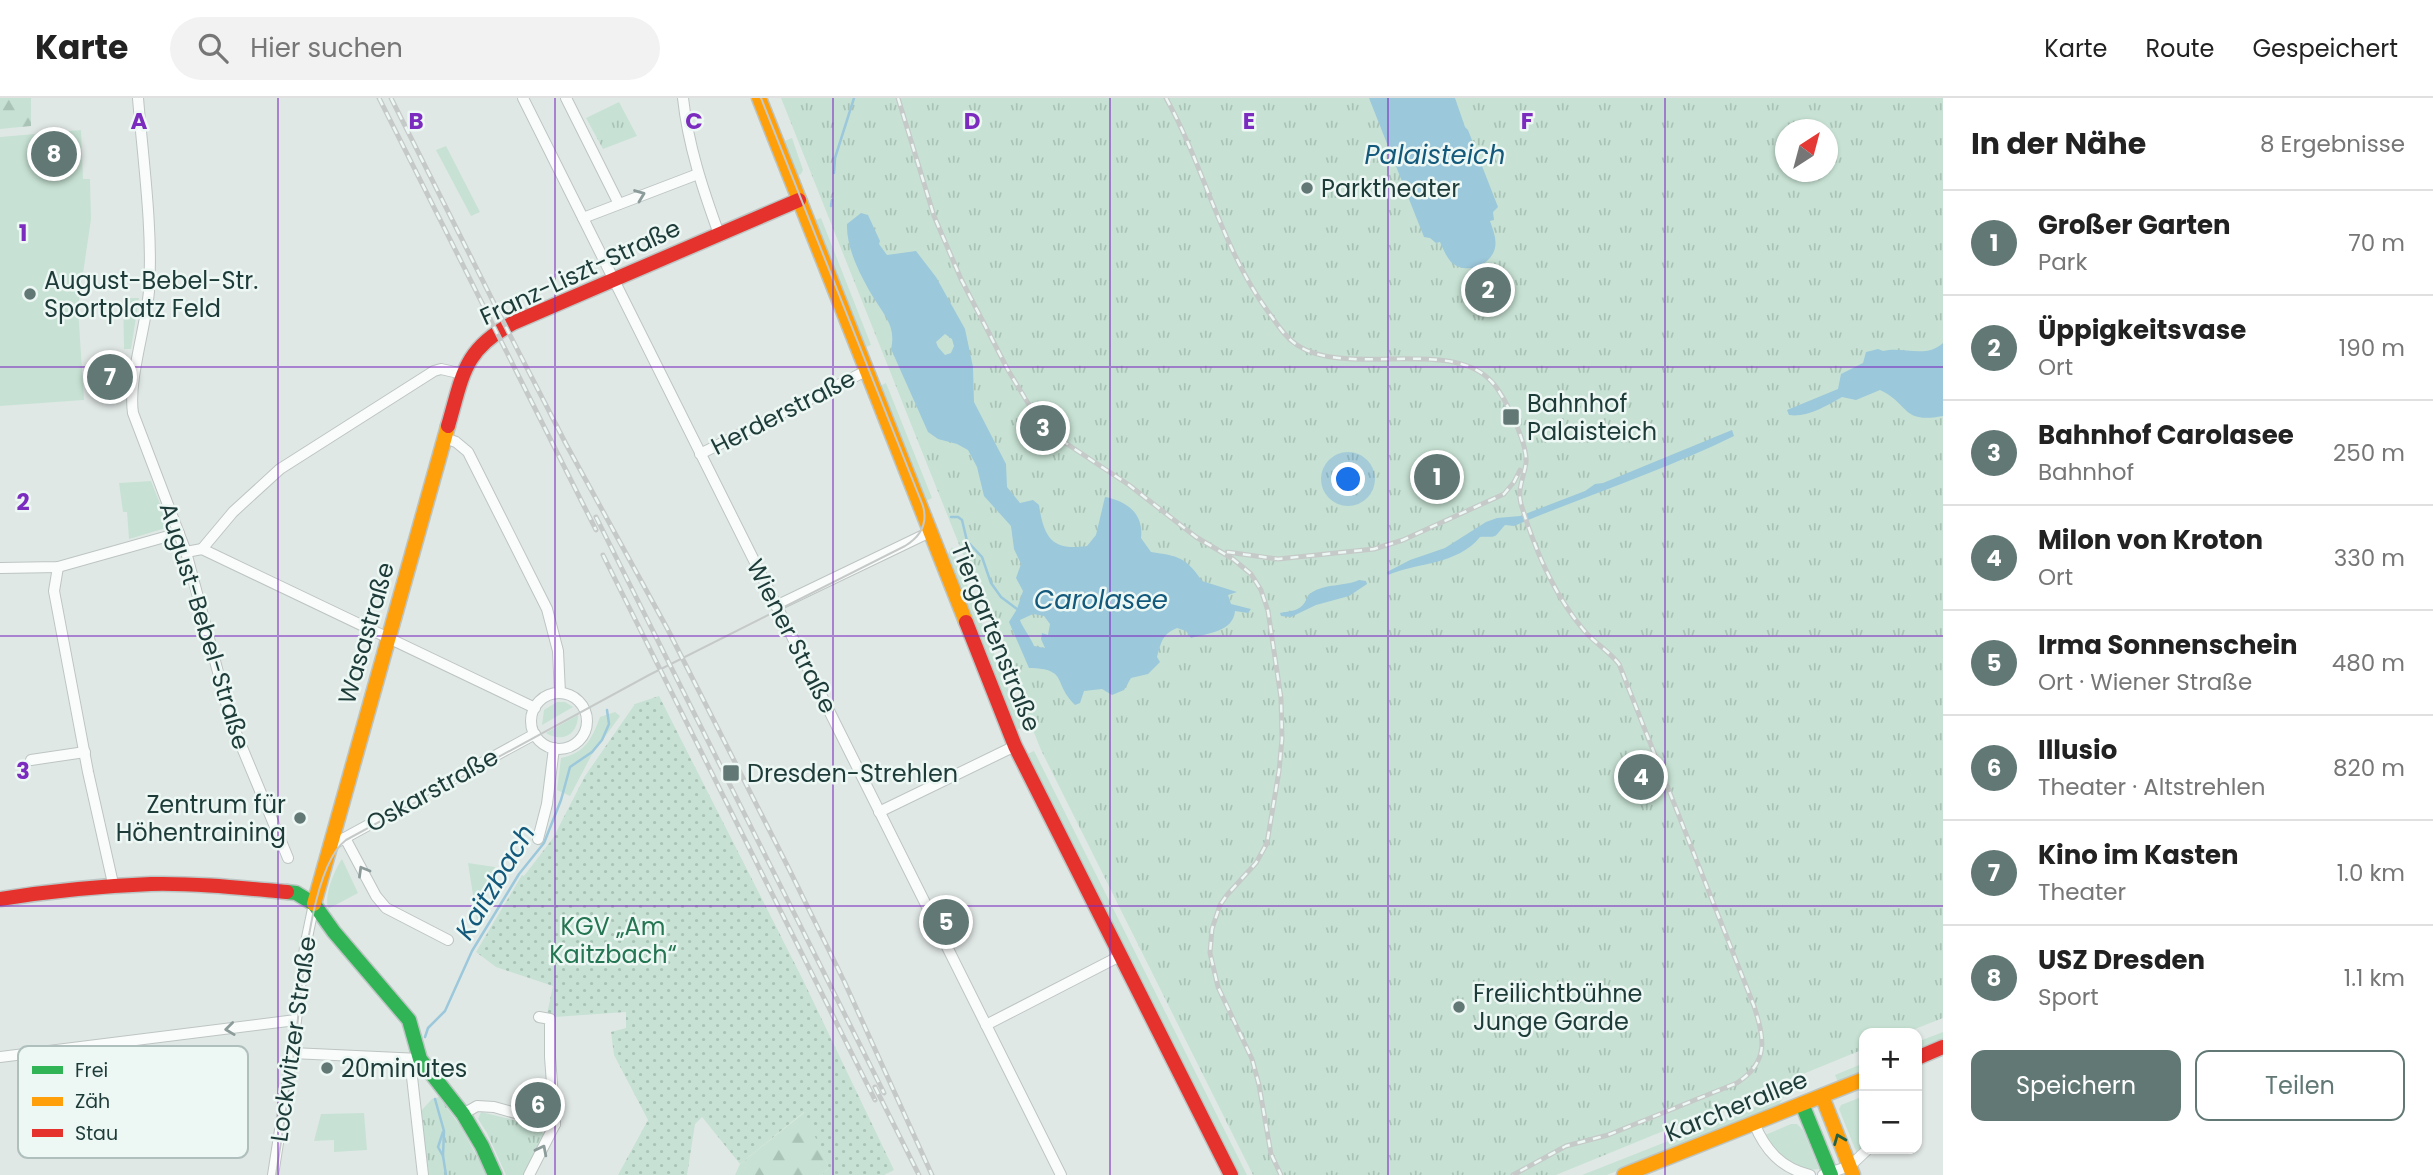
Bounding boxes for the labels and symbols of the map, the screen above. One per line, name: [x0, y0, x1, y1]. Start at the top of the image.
text: A: [131, 105, 148, 137]
text: B: [408, 105, 424, 137]
text: C: [685, 105, 703, 137]
text: D: [964, 105, 980, 137]
text: E: [1243, 105, 1255, 137]
text: F: [1521, 105, 1533, 137]
north arrow: [1775, 119, 1838, 182]
pin: 8: [31, 128, 77, 180]
water label: Palaisteich: [1365, 137, 1505, 173]
place label: Parktheater: [1321, 172, 1460, 205]
marker: Parktheater: [1299, 180, 1315, 196]
one-way arrow: [634, 190, 646, 204]
street label: Franz-Liszt-Straße: [474, 211, 686, 333]
text: 1: [19, 217, 27, 249]
place label: August-Bebel-Str. Sportplatz Feld: [44, 264, 258, 325]
pin: 2: [1465, 264, 1511, 316]
marker: August-Bebel-Str. Sportplatz Feld: [22, 286, 38, 302]
pin: 7: [87, 351, 133, 403]
street label: Herderstraße: [705, 361, 861, 463]
place label: Bahnhof Palaisteich: [1527, 387, 1657, 448]
pin: 3: [1020, 402, 1066, 454]
marker: Bahnhof Palaisteich: [1501, 407, 1521, 427]
pin: 1: [1414, 451, 1460, 503]
your location: [1331, 462, 1365, 496]
text: 2: [16, 486, 30, 518]
street label: August-Bebel-Straße: [152, 498, 258, 754]
street label: Tiergartenstraße: [943, 538, 1049, 736]
street label: Wiener Straße: [739, 553, 845, 719]
street label: Wasastraße: [330, 558, 402, 708]
water label: Carolasee: [1034, 582, 1168, 618]
street label: Oskarstraße: [360, 740, 504, 840]
pin: 4: [1618, 751, 1664, 803]
text: 3: [16, 755, 30, 787]
place label: Dresden-Strehlen: [747, 757, 958, 790]
marker: Dresden-Strehlen: [721, 763, 741, 783]
place label: Zentrum für Höhentraining: [116, 788, 286, 849]
marker: Zentrum für Höhentraining: [292, 810, 308, 826]
water label: Kaitzbach: [446, 818, 544, 946]
one-way arrow: [358, 866, 371, 879]
pin: 5: [923, 896, 969, 948]
park label: KGV „Am Kaitzbach“: [549, 910, 677, 971]
street label: Lockwitzer Straße: [262, 934, 324, 1144]
place label: Freilichtbühne Junge Garde: [1473, 977, 1643, 1038]
marker: Freilichtbühne Junge Garde: [1451, 999, 1467, 1015]
one-way arrow: [224, 1021, 236, 1036]
legend: [18, 1046, 248, 1158]
place label: 20minutes: [341, 1052, 467, 1085]
text: Frei: [75, 1057, 108, 1084]
marker: 20minutes: [319, 1060, 335, 1076]
street label: Karcherallee: [1660, 1062, 1812, 1150]
pin: 6: [515, 1079, 561, 1131]
text: Zäh: [75, 1088, 110, 1115]
text: Stau: [75, 1120, 118, 1147]
one-way arrow: [1833, 1133, 1847, 1145]
one-way arrow: [534, 1145, 548, 1157]

